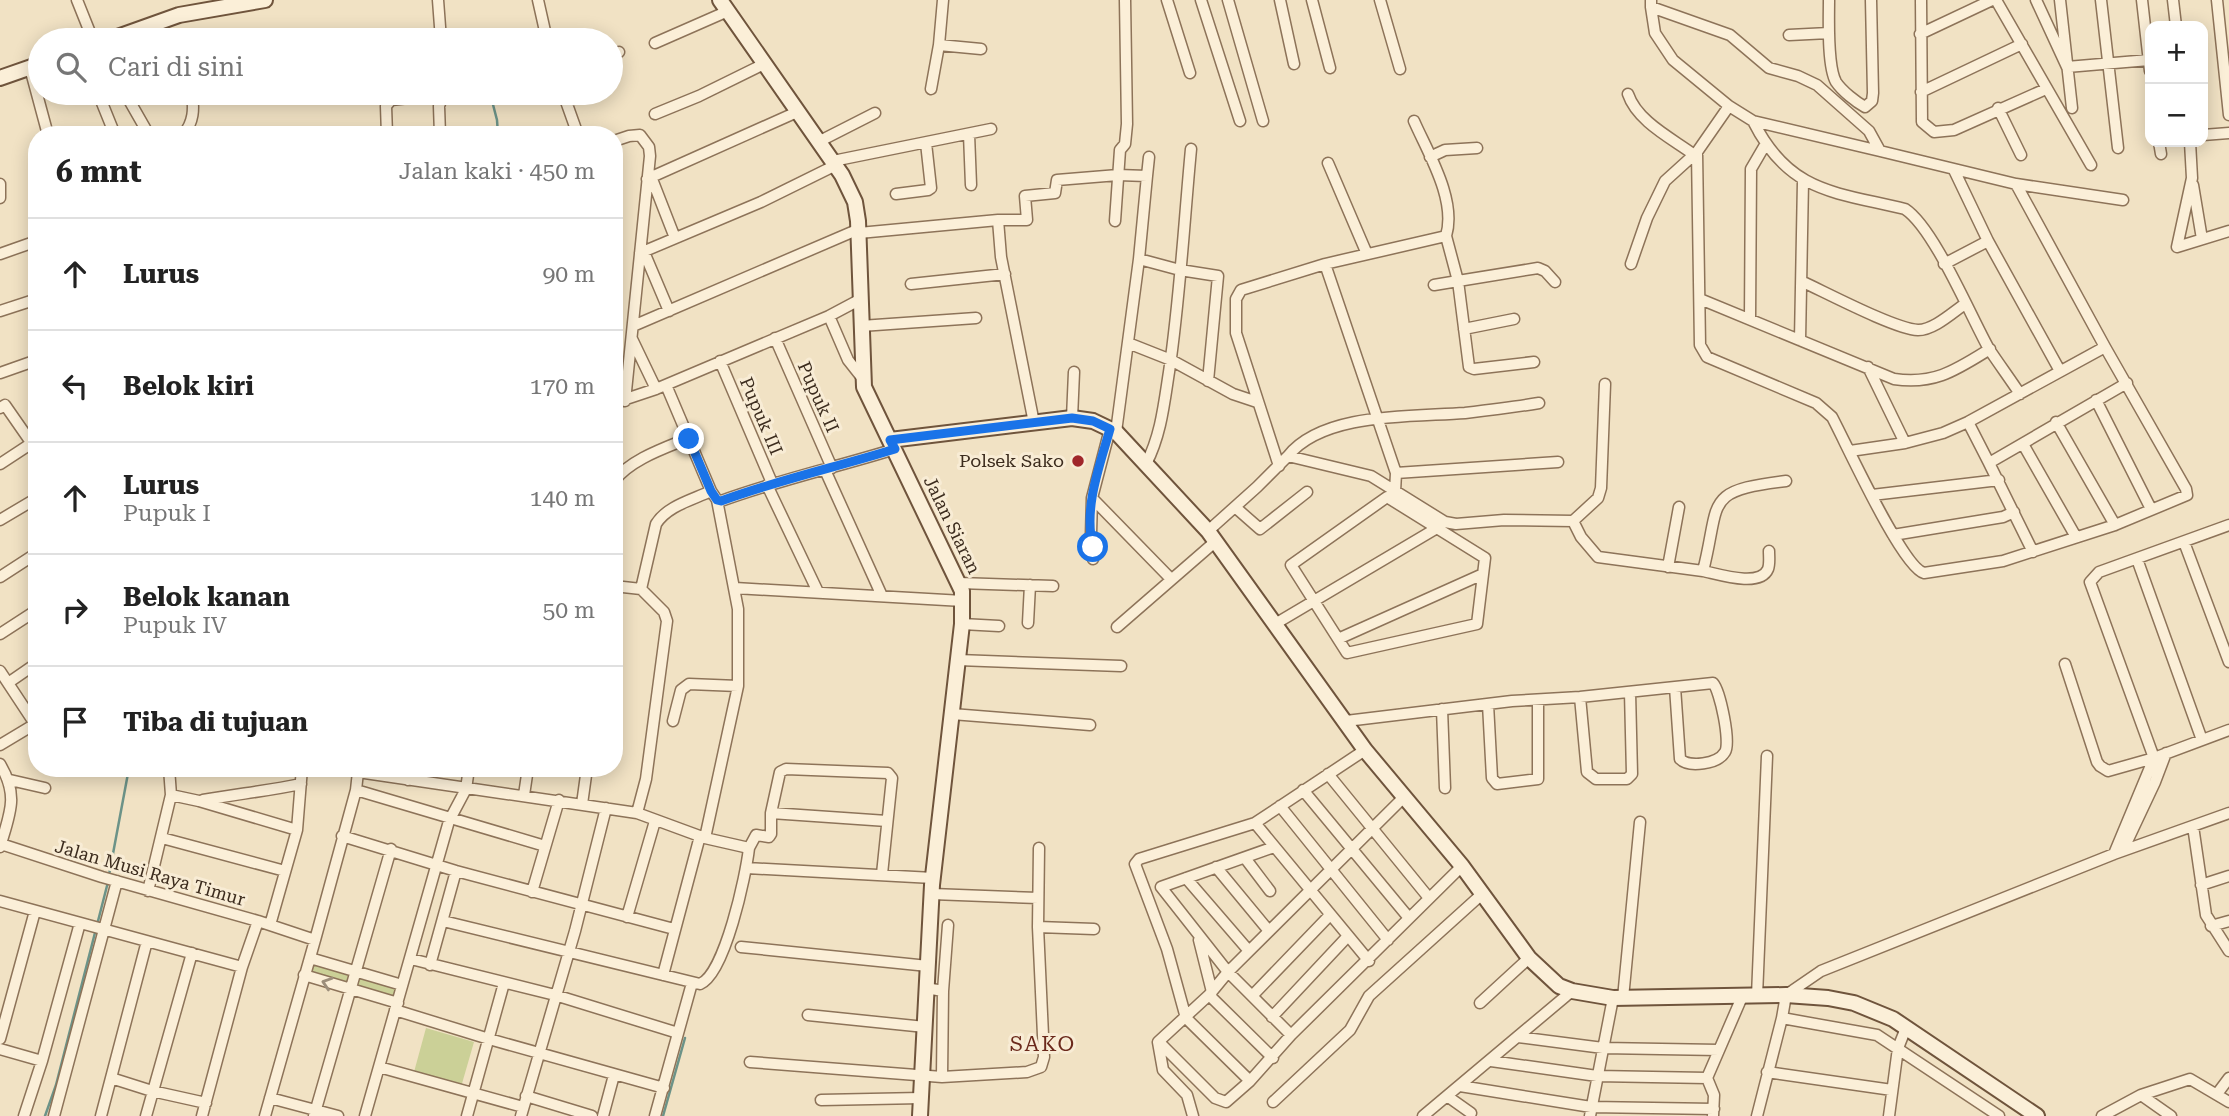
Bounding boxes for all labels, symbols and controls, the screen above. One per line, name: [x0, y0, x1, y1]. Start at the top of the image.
map controls: [2145, 21, 2208, 147]
button: +: [2145, 21, 2208, 84]
search box: [28, 28, 623, 105]
icon: search: [52, 48, 90, 86]
text: Cari di sini: [108, 52, 244, 82]
button: −: [2145, 84, 2208, 147]
text: 6 mnt: [56, 154, 142, 189]
text: Jalan kaki · 450 m: [399, 158, 595, 185]
icon: ahead: [56, 255, 94, 293]
text: Lurus: [123, 259, 199, 289]
text: 90 m: [542, 261, 595, 288]
street label: Pupuk II: [794, 358, 843, 436]
icon: left: [56, 367, 94, 405]
text: Belok kiri: [123, 371, 254, 401]
text: 170 m: [530, 373, 595, 400]
street label: Pupuk III: [736, 374, 787, 458]
route end: [673, 423, 704, 454]
place label: Polsek Sako: [959, 450, 1064, 471]
marker: Polsek Sako: [1070, 453, 1086, 469]
text: Lurus: [123, 470, 199, 500]
street label: Jalan Siaran: [920, 472, 985, 577]
icon: ahead: [56, 479, 94, 517]
text: 140 m: [530, 485, 595, 512]
text: Pupuk I: [123, 500, 211, 527]
route start: [1077, 531, 1108, 562]
text: Belok kanan: [123, 582, 290, 612]
icon: right: [56, 591, 94, 629]
text: 50 m: [542, 597, 595, 624]
text: Pupuk IV: [123, 612, 227, 639]
icon: arrive: [56, 703, 94, 741]
text: Tiba di tujuan: [123, 707, 308, 737]
street label: Jalan Musi Raya Timur: [53, 835, 248, 910]
one-way arrow: [322, 977, 334, 991]
district label: SAKO: [1010, 1032, 1076, 1056]

